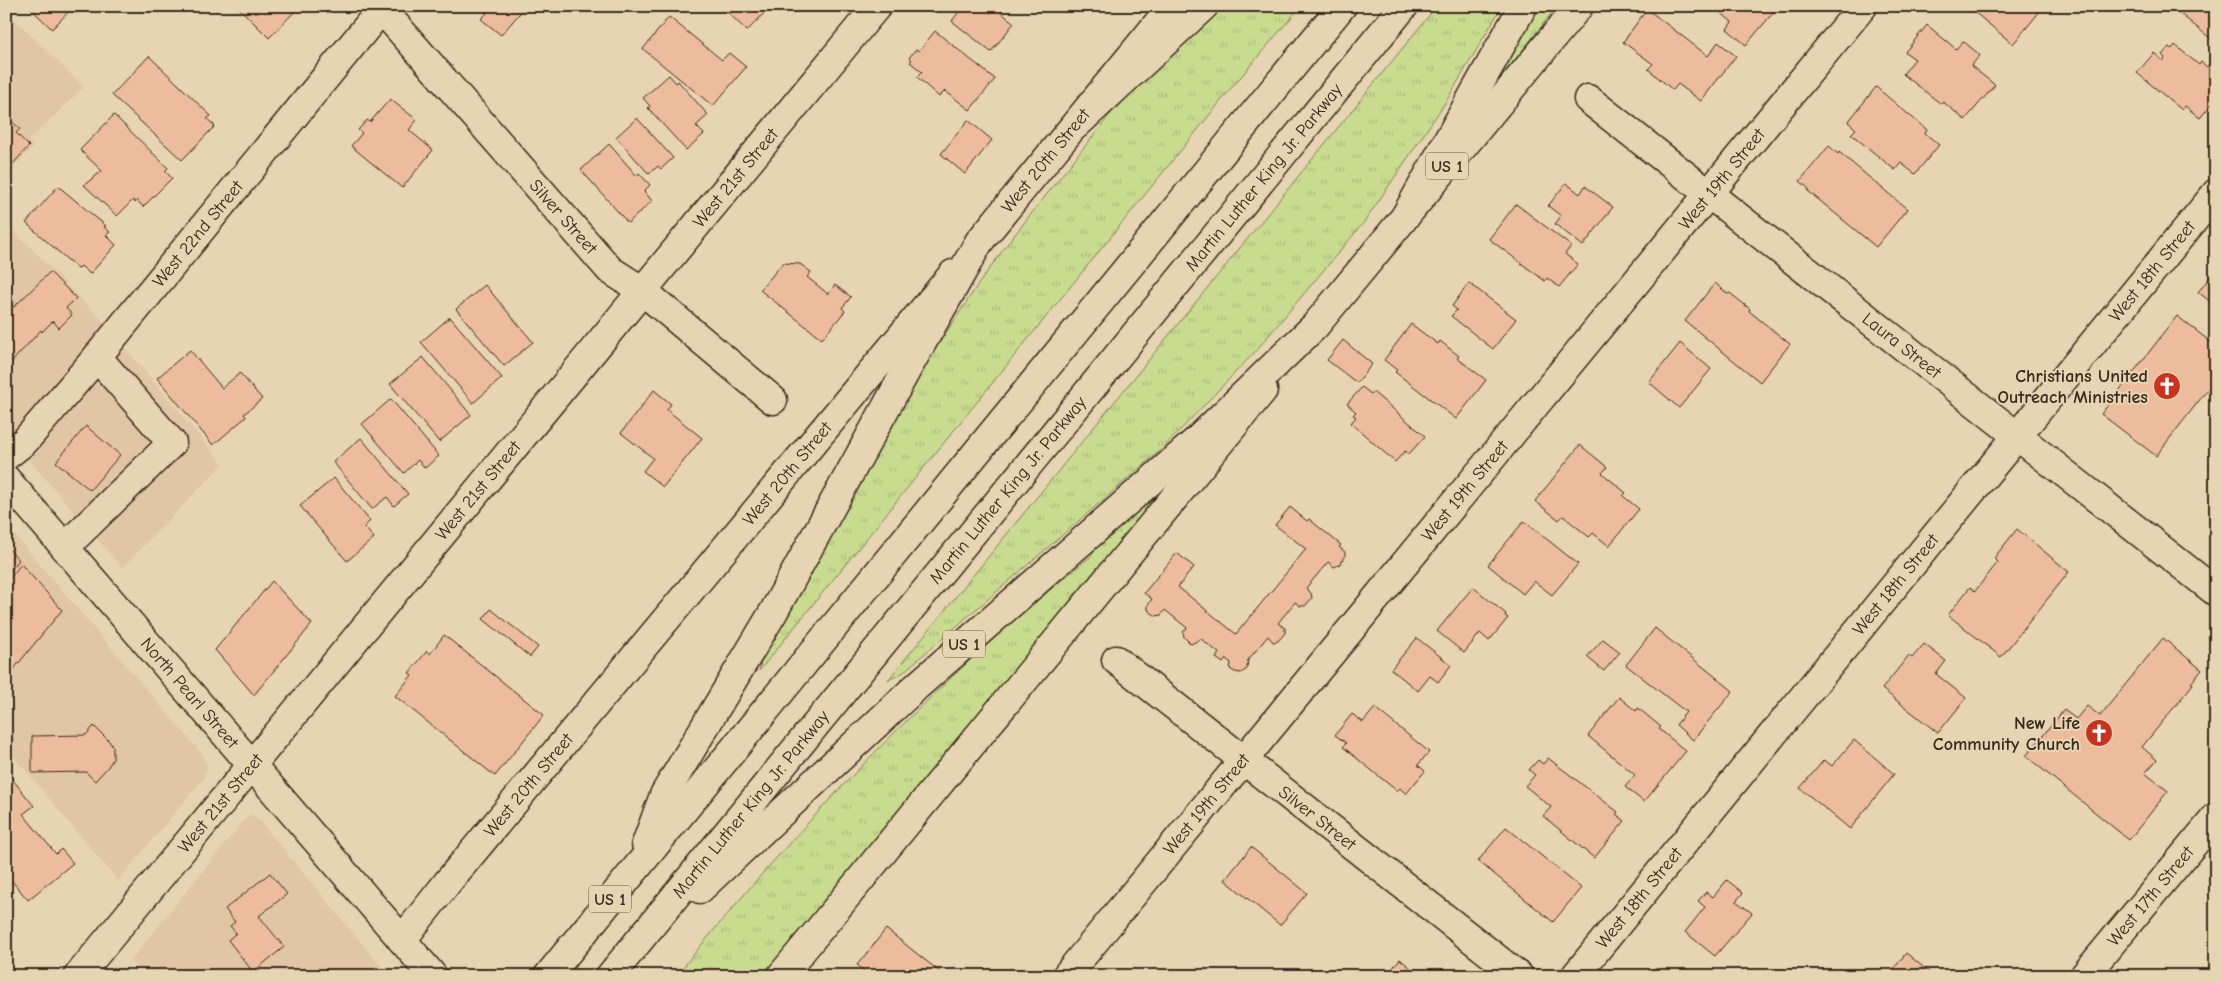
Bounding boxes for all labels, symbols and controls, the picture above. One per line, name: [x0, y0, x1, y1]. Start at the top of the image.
street label: Martin Luther King Jr. Parkway: [1181, 79, 1348, 276]
street label: West 20th Street: [997, 104, 1095, 217]
street label: West 21st Street: [689, 124, 783, 232]
street label: West 19th Street: [1674, 124, 1770, 234]
road number: US 1: [1426, 153, 1468, 180]
street label: Silver Street: [525, 175, 602, 259]
street label: West 22nd Street: [148, 176, 248, 292]
street label: West 18th Street: [2105, 216, 2201, 326]
street label: Laura Street: [1858, 308, 1946, 384]
place label: Christians United Outreach Ministries: [1998, 366, 2148, 408]
church icon: Christians United Outreach Ministries: [2152, 371, 2182, 401]
street label: Martin Luther King Jr. Parkway: [925, 392, 1092, 588]
street label: West 20th Street: [738, 417, 837, 530]
street label: West 21st Street: [431, 436, 526, 545]
street label: West 19th Street: [1417, 436, 1513, 546]
street label: West 18th Street: [1848, 529, 1944, 640]
road number: US 1: [943, 630, 985, 658]
street label: North Pearl Street: [136, 634, 243, 754]
street label: Martin Luther King Jr. Parkway: [668, 706, 835, 903]
place label: New Life Community Church: [1933, 713, 2080, 755]
church icon: New Life Community Church: [2084, 718, 2114, 748]
street label: West 20th Street: [480, 729, 578, 841]
street label: West 21st Street: [174, 749, 268, 857]
street label: West 19th Street: [1159, 749, 1255, 859]
street label: Silver Street: [1274, 782, 1361, 856]
street label: West 17th Street: [2103, 841, 2199, 951]
street label: West 18th Street: [1592, 843, 1687, 953]
road number: US 1: [589, 886, 631, 912]

